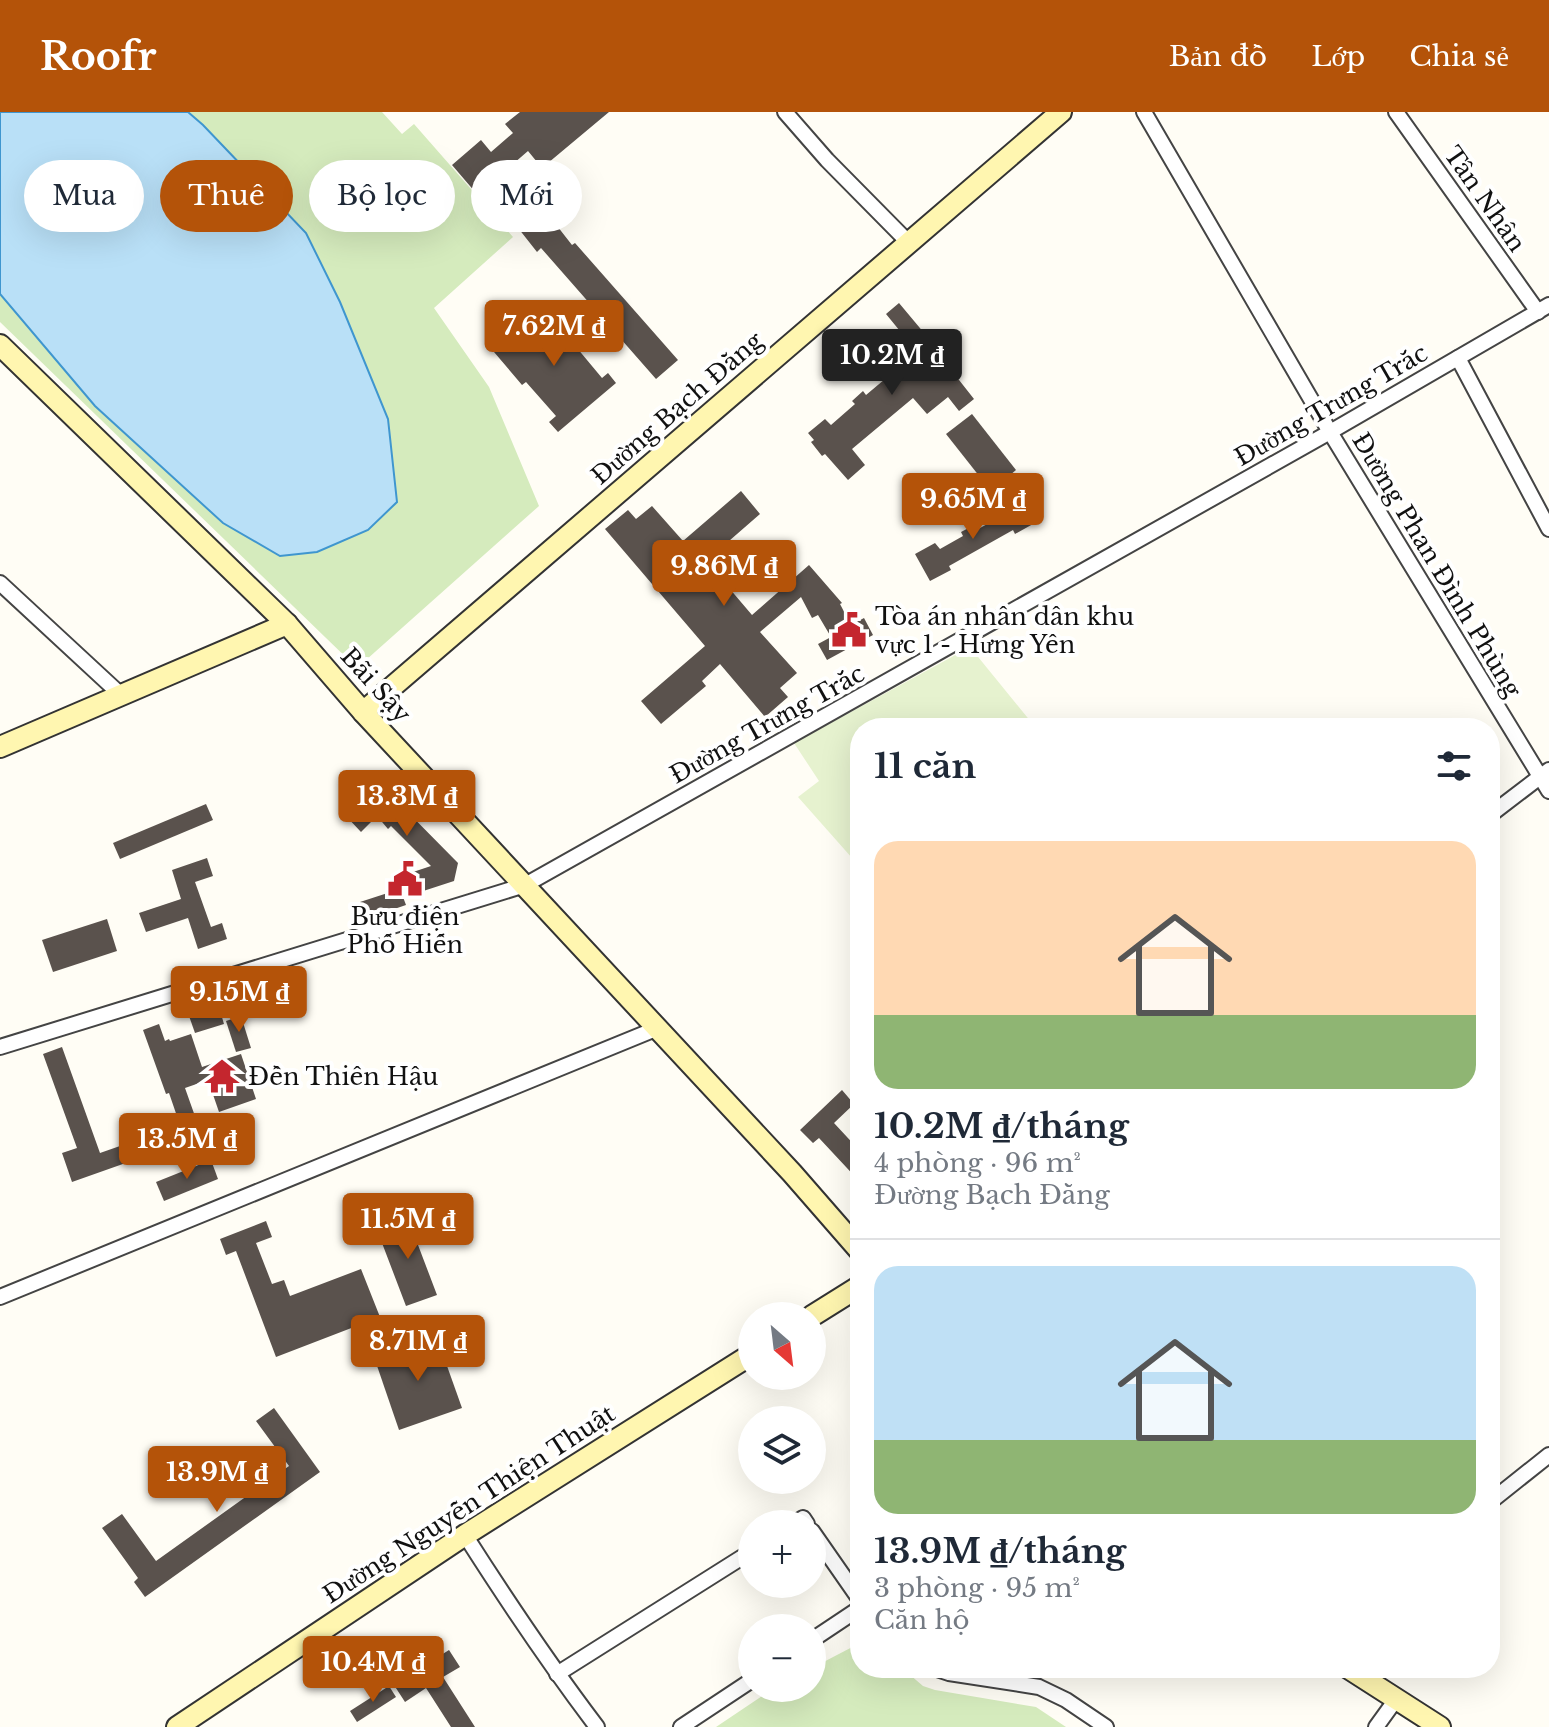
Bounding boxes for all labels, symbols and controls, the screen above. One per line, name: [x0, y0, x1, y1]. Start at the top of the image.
text: Roofr: [40, 33, 157, 80]
text: Bản đồ: [1169, 39, 1267, 74]
text: Lớp: [1311, 39, 1365, 74]
text: Chia sẻ: [1409, 39, 1509, 74]
street label: Tân Nhân: [1438, 141, 1532, 257]
chip: Mua: [24, 160, 144, 232]
chip: Thuê: [160, 160, 293, 232]
chip: Bộ lọc: [309, 160, 455, 232]
chip: Mới: [471, 160, 582, 232]
pin: 7.62M ₫: [480, 300, 628, 368]
text: 7.62M ₫: [503, 310, 605, 342]
street label: Đường Bạch Đằng: [585, 325, 769, 490]
pin: 10.2M ₫: [818, 329, 966, 397]
street label: Đường Trưng Trắc: [1230, 338, 1433, 472]
text: 10.2M ₫: [840, 339, 944, 371]
street label: Đường Phan Đình Phùng: [1346, 427, 1528, 703]
pin: 9.65M ₫: [899, 473, 1047, 541]
text: 9.65M ₫: [920, 483, 1026, 515]
pin: 9.86M ₫: [650, 540, 798, 608]
text: 9.86M ₫: [670, 550, 778, 582]
place label: Tòa án nhân dân khu vực 1 - Hưng Yên: [875, 602, 1134, 659]
public building icon: Tòa án nhân dân khu vực 1 - Hưng Yên: [830, 611, 868, 649]
street label: Bãi Sậy: [335, 642, 418, 729]
street label: Đường Trưng Trắc: [665, 659, 869, 789]
icon: filters: [1432, 744, 1476, 788]
text: 11 căn: [874, 745, 976, 787]
pin: 13.3M ₫: [333, 770, 481, 838]
text: 13.3M ₫: [356, 780, 458, 812]
public building icon: Bưu điện Phố Hiến: [386, 860, 424, 898]
icon: home: [1103, 893, 1247, 1037]
place label: Bưu điện Phố Hiến: [347, 902, 463, 959]
pin: 9.15M ₫: [165, 966, 313, 1034]
text: 9.15M ₫: [189, 976, 289, 1008]
temple icon: Đền Thiên Hậu: [203, 1057, 241, 1095]
place label: Đền Thiên Hậu: [248, 1062, 438, 1091]
text: 10.2M ₫/tháng: [874, 1105, 1129, 1147]
pin: 13.5M ₫: [113, 1113, 261, 1181]
text: 13.5M ₫: [137, 1123, 237, 1155]
text: 4 phòng · 96 m²: [874, 1147, 1081, 1179]
text: Đường Bạch Đằng: [874, 1179, 1110, 1211]
pin: 11.5M ₫: [334, 1193, 482, 1261]
text: 11.5M ₫: [361, 1203, 455, 1235]
north arrow: [738, 1302, 826, 1390]
map controls: [738, 1302, 826, 1702]
pin: 8.71M ₫: [344, 1315, 492, 1383]
icon: home: [1103, 1318, 1247, 1462]
text: 8.71M ₫: [369, 1325, 467, 1357]
street label: Đường Nguyễn Thiện Thuật: [318, 1399, 620, 1609]
button: layers: [738, 1406, 826, 1494]
pin: 13.9M ₫: [143, 1446, 291, 1514]
text: 13.9M ₫: [166, 1456, 268, 1488]
button: +: [738, 1510, 826, 1598]
text: 13.9M ₫/tháng: [874, 1530, 1126, 1572]
text: 3 phòng · 95 m²: [874, 1572, 1080, 1604]
text: Căn hộ: [874, 1604, 970, 1636]
button: −: [738, 1614, 826, 1702]
pin: 10.4M ₫: [299, 1636, 447, 1704]
text: 10.4M ₫: [321, 1646, 425, 1678]

